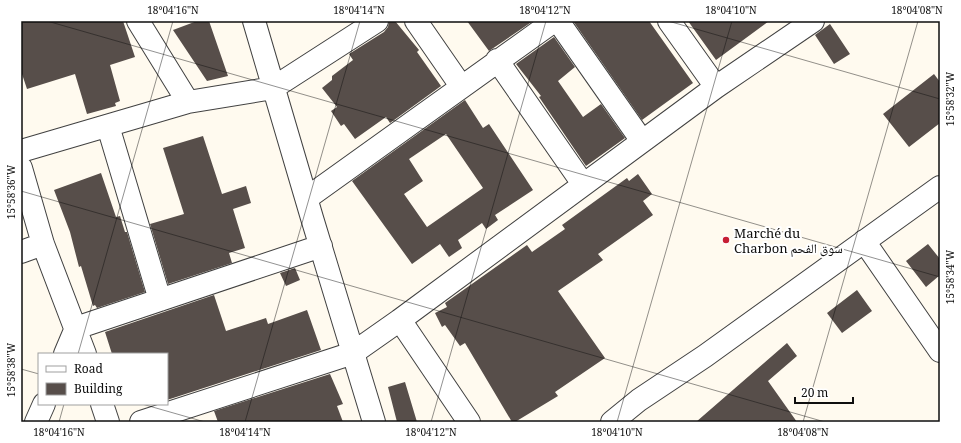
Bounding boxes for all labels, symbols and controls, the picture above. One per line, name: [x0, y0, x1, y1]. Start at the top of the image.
text: 18°04'16"N: [147, 3, 199, 20]
text: 18°04'14"N: [333, 3, 385, 20]
text: 18°04'12"N: [519, 3, 571, 20]
text: 18°04'10"N: [705, 3, 757, 20]
text: 18°04'08"N: [891, 3, 943, 20]
text: 15°58'32"W: [943, 71, 960, 126]
text: 15°58'36"W: [4, 164, 21, 219]
place label: Marché du Charbon سوق الفحم: [734, 224, 843, 261]
marker: Marché du Charbon سوق الفحم: [721, 235, 731, 245]
text: 15°58'34"W: [943, 249, 960, 304]
text: 15°58'38"W: [4, 342, 21, 397]
legend: [38, 353, 168, 405]
text: Road: [74, 360, 104, 381]
scale bar: [795, 379, 853, 405]
text: Building: [74, 380, 123, 401]
text: 20 m: [801, 384, 828, 405]
text: 18°04'16"N: [33, 425, 85, 442]
text: 18°04'14"N: [219, 425, 271, 442]
text: 18°04'12"N: [405, 425, 457, 442]
text: 18°04'10"N: [591, 425, 643, 442]
text: 18°04'08"N: [777, 425, 829, 442]

